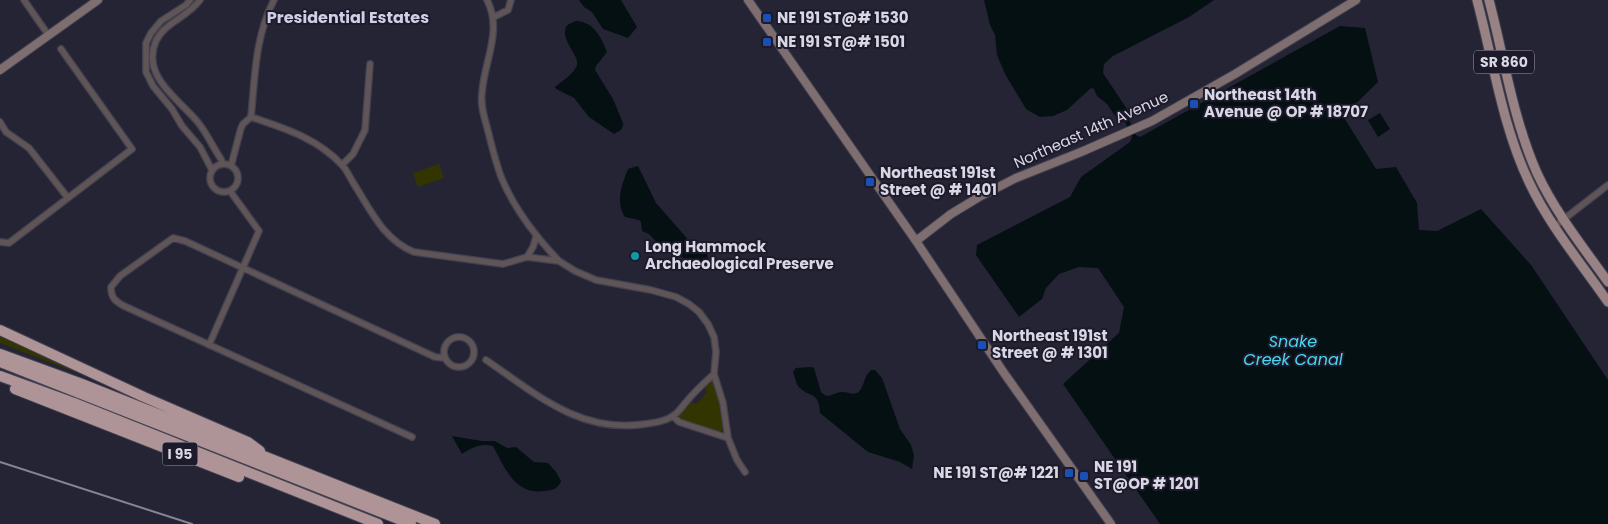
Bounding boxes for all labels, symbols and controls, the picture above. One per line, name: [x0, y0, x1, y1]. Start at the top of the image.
district label: Presidential Estates: [267, 6, 429, 29]
place label: NE 191 ST@# 1530: [777, 7, 909, 28]
marker: NE 191 ST@# 1530: [761, 12, 773, 24]
place label: NE 191 ST@# 1501: [777, 31, 905, 52]
marker: NE 191 ST@# 1501: [761, 36, 773, 48]
road number: SR 860: [1474, 51, 1534, 74]
place label: Northeast 14th Avenue @ OP # 18707: [1204, 84, 1368, 122]
street label: Northeast 14th Avenue: [1010, 86, 1171, 173]
marker: Northeast 14th Avenue @ OP # 18707: [1188, 98, 1200, 110]
place label: Northeast 191st Street @ # 1401: [880, 162, 997, 200]
marker: Northeast 191st Street @ # 1401: [864, 176, 876, 188]
place label: Long Hammock Archaeological Preserve: [645, 236, 834, 274]
marker: Long Hammock Archaeological Preserve: [629, 250, 641, 262]
place label: Northeast 191st Street @ # 1301: [992, 325, 1108, 363]
water label: Snake Creek Canal: [1243, 330, 1343, 371]
marker: Northeast 191st Street @ # 1301: [976, 339, 988, 351]
road number: I 95: [162, 442, 198, 466]
place label: NE 191 ST@OP # 1201: [1094, 456, 1199, 494]
place label: NE 191 ST@# 1221: [933, 462, 1059, 483]
marker: NE 191 ST@# 1221: [1063, 467, 1075, 479]
marker: NE 191 ST@OP # 1201: [1078, 470, 1090, 482]

